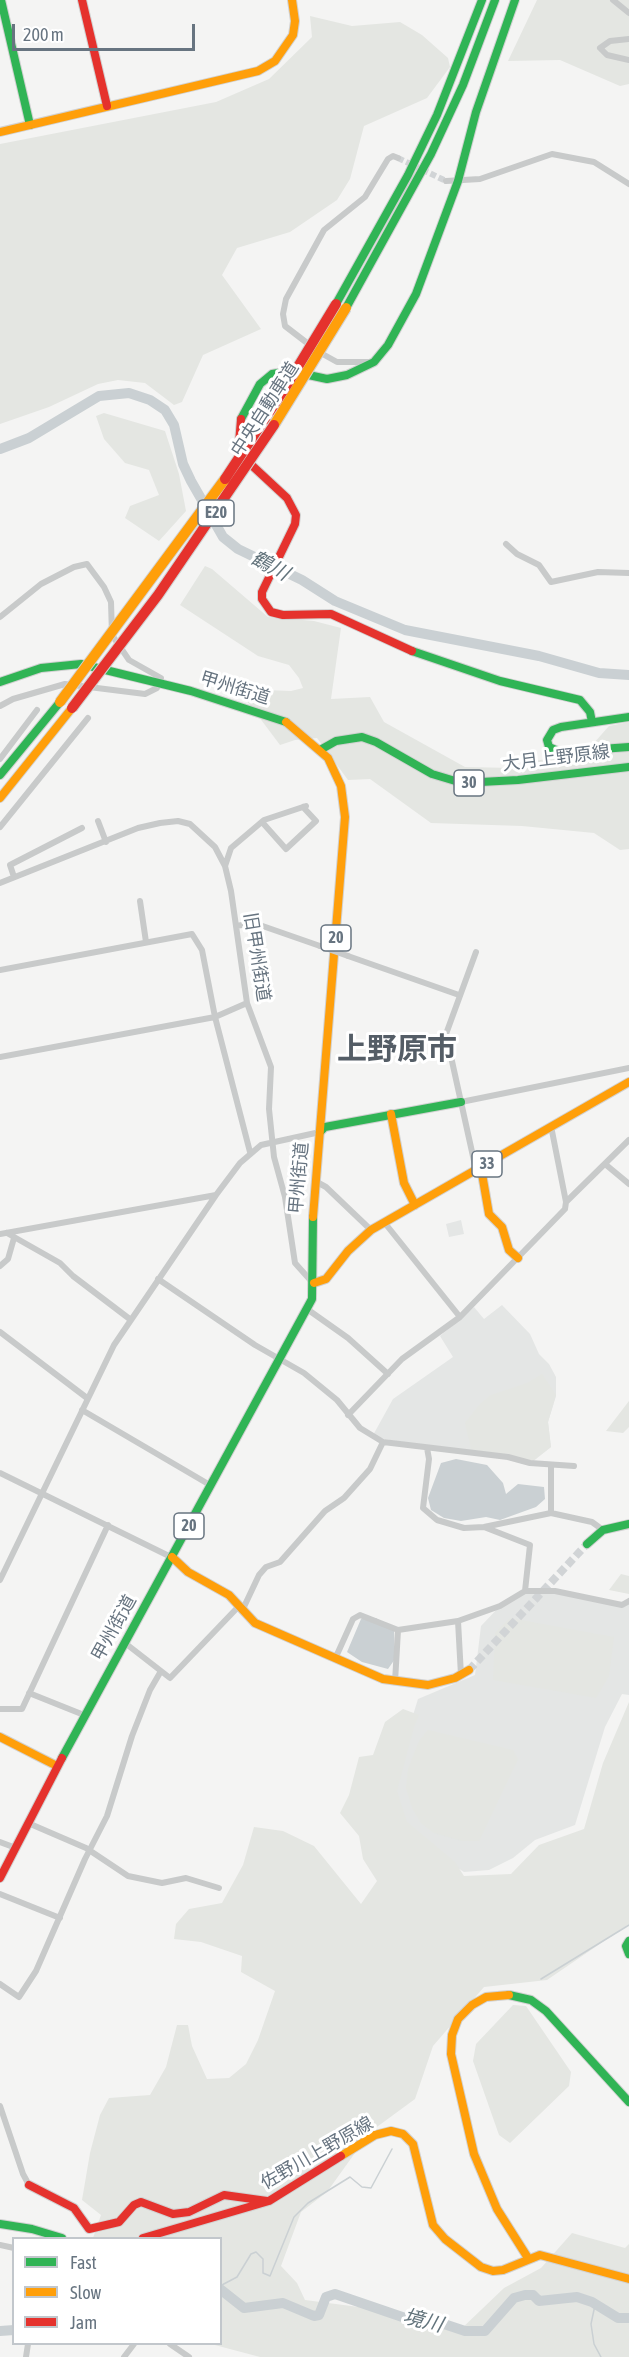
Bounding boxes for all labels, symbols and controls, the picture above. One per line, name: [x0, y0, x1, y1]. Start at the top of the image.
scale bar: [15, 12, 198, 50]
text: 200 m: [23, 24, 64, 45]
street label: 中央自動車道: [227, 358, 303, 460]
road number: E20: [198, 500, 234, 526]
water label: 鶴川: [247, 546, 293, 586]
street label: 甲州街道: [197, 667, 273, 709]
street label: 大月上野原線: [501, 741, 611, 775]
road number: 30: [454, 770, 484, 796]
street label: 旧甲州街道: [239, 911, 275, 1003]
road number: 20: [321, 925, 351, 951]
district label: 上野原市: [337, 1032, 457, 1068]
street label: 甲州街道: [285, 1141, 313, 1215]
road number: 33: [472, 1151, 502, 1177]
road number: 20: [174, 1513, 204, 1539]
street label: 甲州街道: [87, 1591, 141, 1665]
street label: 佐野川上野原線: [257, 2112, 377, 2194]
legend: [12, 2237, 222, 2345]
text: Fast: [70, 2252, 97, 2273]
text: Slow: [70, 2282, 101, 2303]
water label: 境川: [401, 2305, 445, 2337]
text: Jam: [70, 2312, 97, 2333]

